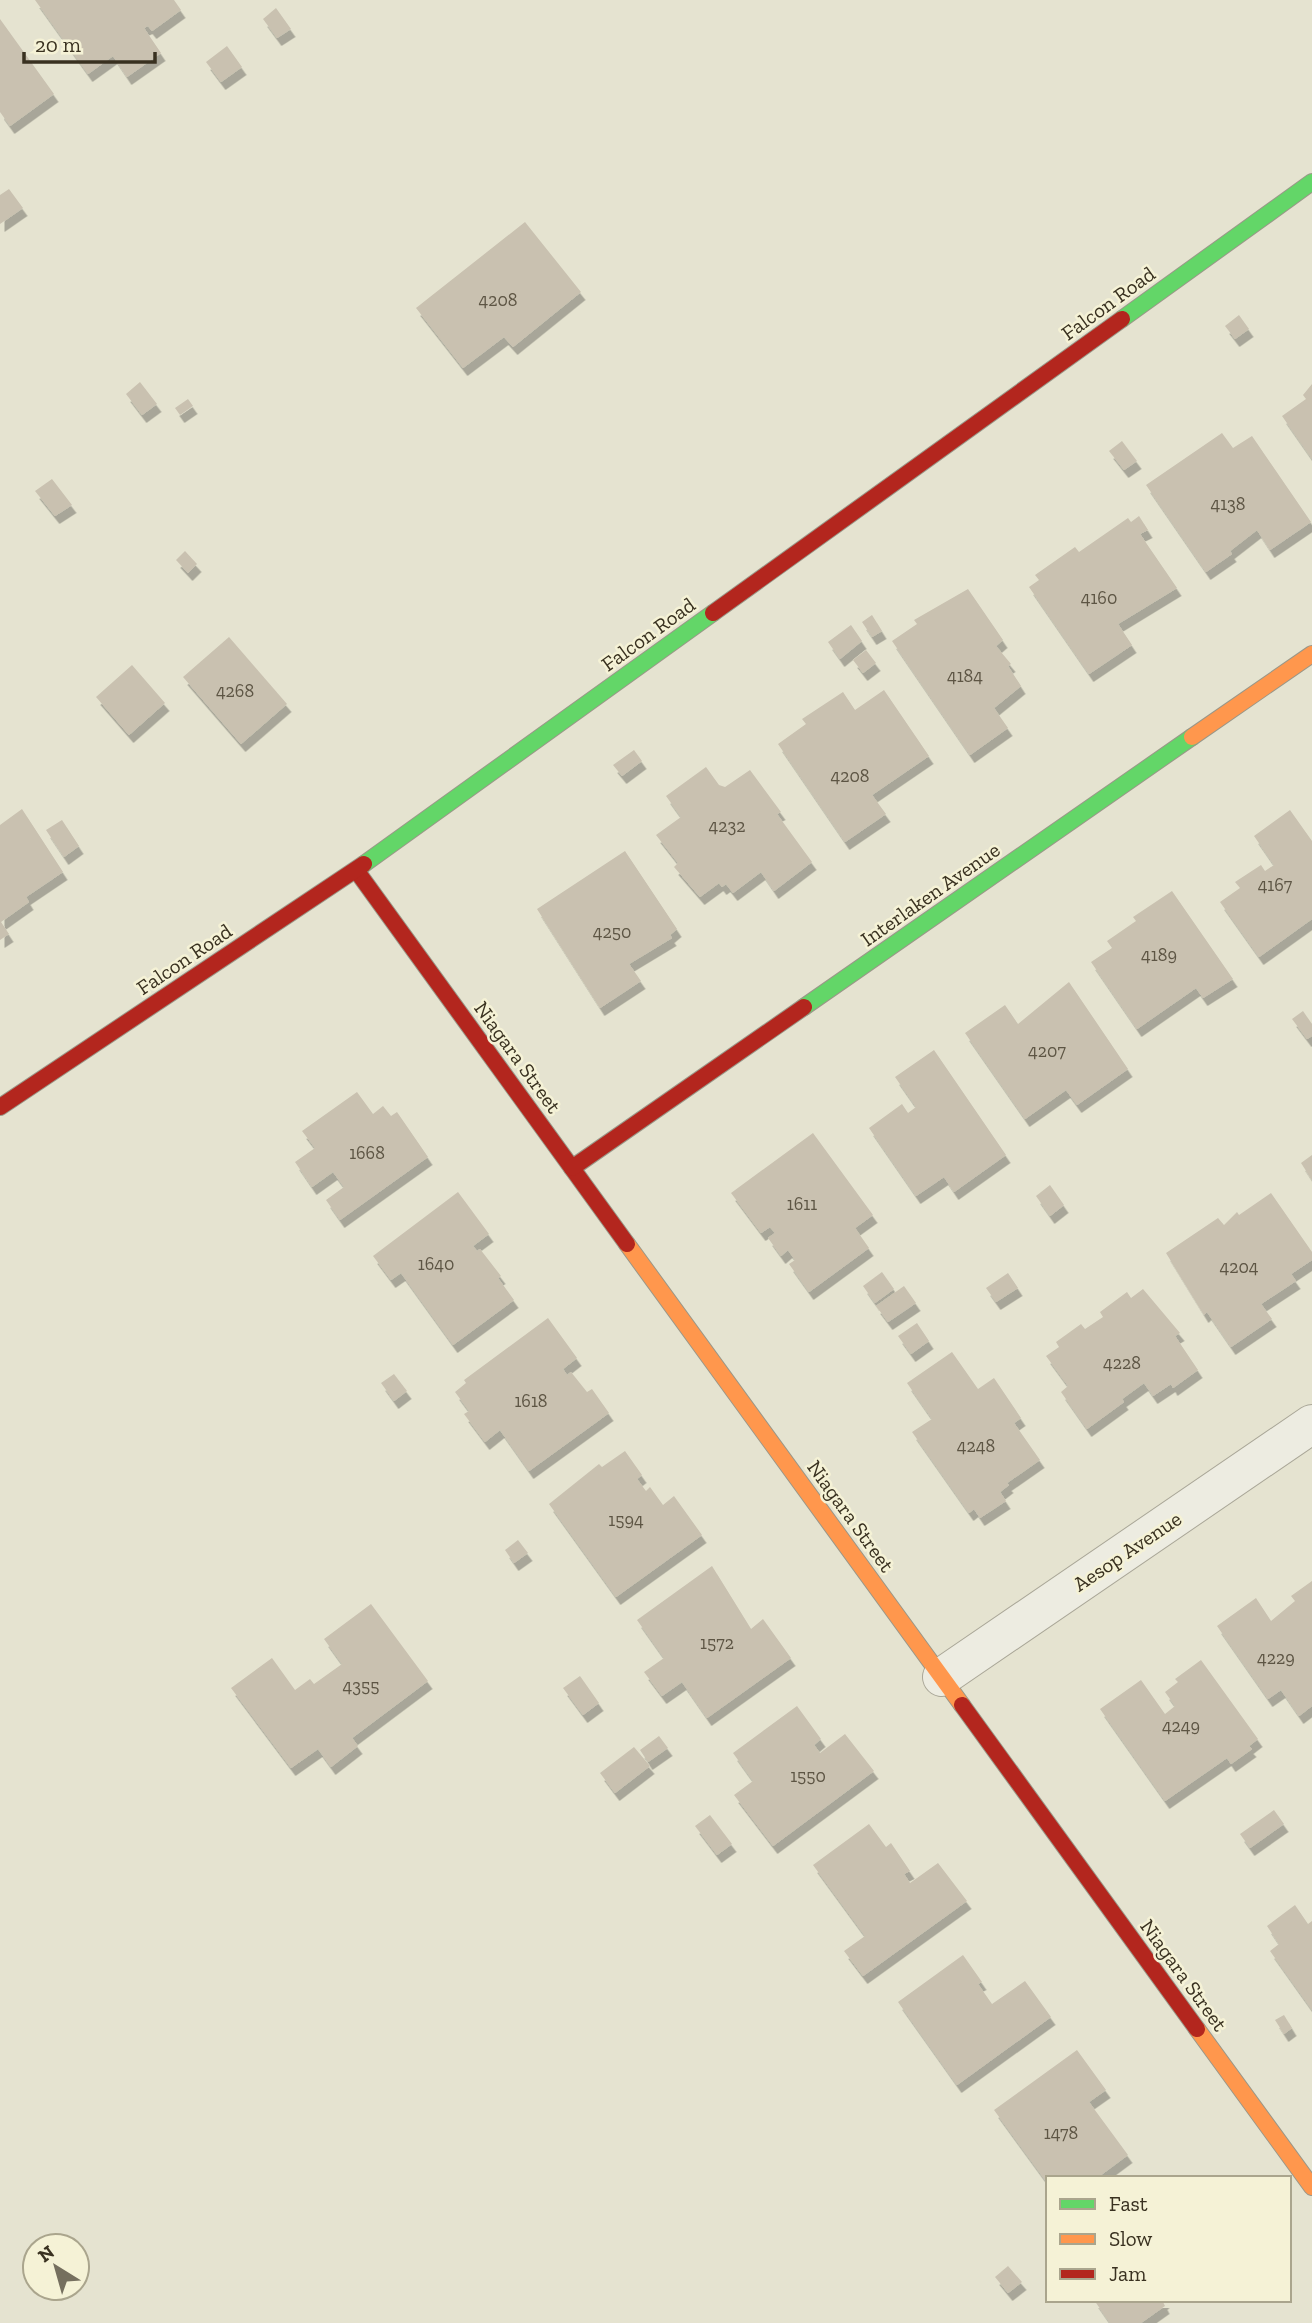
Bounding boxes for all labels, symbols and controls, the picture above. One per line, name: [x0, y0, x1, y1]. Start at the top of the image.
scale bar: [24, 21, 156, 65]
text: 20 m: [35, 32, 81, 57]
street label: Falcon Road: [1056, 260, 1160, 345]
house number: 4208: [478, 289, 518, 311]
house number: 4138: [1210, 493, 1246, 515]
house number: 4160: [1081, 587, 1117, 609]
street label: Falcon Road: [596, 591, 700, 676]
house number: 4184: [947, 665, 983, 687]
house number: 4268: [216, 680, 254, 702]
house number: 4208: [830, 765, 870, 787]
house number: 4232: [708, 815, 746, 837]
street label: Interlaken Avenue: [856, 837, 1004, 951]
house number: 4167: [1258, 874, 1293, 896]
street label: Falcon Road: [132, 918, 237, 1000]
house number: 4250: [593, 921, 631, 943]
house number: 4189: [1141, 944, 1177, 966]
street label: Niagara Street: [469, 996, 567, 1118]
house number: 4207: [1028, 1040, 1066, 1062]
house number: 1668: [349, 1142, 385, 1164]
house number: 1611: [787, 1193, 817, 1215]
house number: 1640: [418, 1253, 454, 1275]
house number: 4204: [1219, 1256, 1259, 1278]
house number: 4228: [1103, 1352, 1141, 1374]
house number: 1618: [514, 1390, 548, 1412]
house number: 4248: [957, 1435, 995, 1457]
street label: Niagara Street: [802, 1455, 900, 1577]
street label: Aesop Avenue: [1068, 1506, 1186, 1596]
house number: 1594: [608, 1509, 644, 1531]
house number: 1572: [700, 1632, 734, 1654]
house number: 4229: [1257, 1647, 1295, 1669]
house number: 4355: [343, 1675, 379, 1697]
house number: 4249: [1162, 1715, 1200, 1737]
house number: 1550: [790, 1765, 826, 1787]
street label: Niagara Street: [1135, 1914, 1233, 2036]
house number: 1478: [1044, 2122, 1078, 2144]
legend: [1046, 2176, 1291, 2302]
text: Fast: [1109, 2191, 1148, 2216]
text: Slow: [1109, 2226, 1152, 2251]
north arrow: [21, 2232, 91, 2302]
text: N: [33, 2240, 59, 2267]
text: Jam: [1109, 2261, 1146, 2286]

